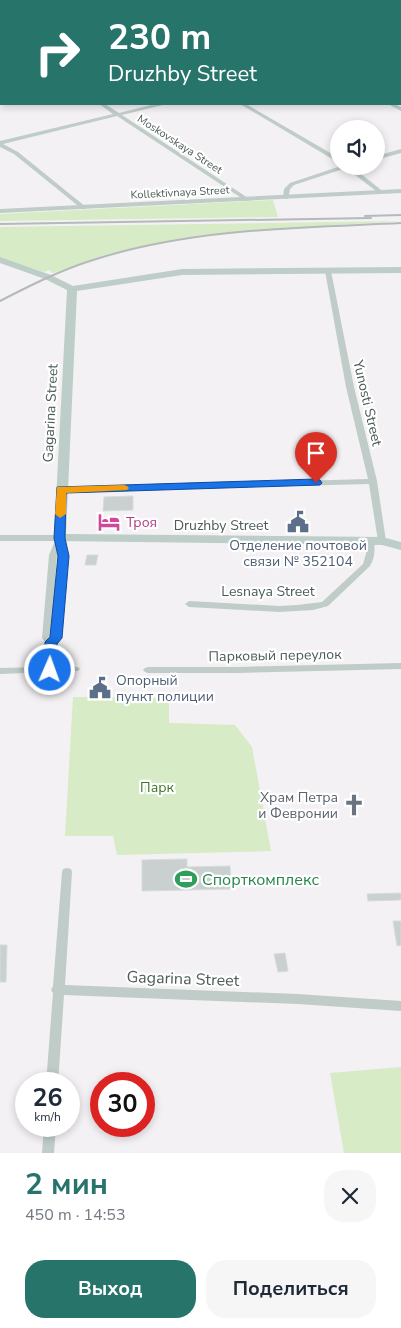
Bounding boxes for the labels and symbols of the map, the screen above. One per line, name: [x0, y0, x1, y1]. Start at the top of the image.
street label: Moskovskaya Street: [134, 111, 225, 178]
street label: Kollektivnaya Street: [130, 182, 230, 203]
street label: Yunosti Street: [348, 357, 387, 448]
street label: Gagarina Street: [38, 363, 63, 463]
pin: [295, 432, 337, 483]
hotel icon: Троя: [96, 509, 122, 535]
public building icon: Отделение почтовой связи № 352104: [285, 509, 311, 535]
place label: Троя: [126, 513, 157, 532]
street label: Druzhby Street: [174, 516, 268, 535]
place label: Отделение почтовой связи № 352104: [229, 536, 367, 571]
street label: Lesnaya Street: [221, 582, 315, 601]
position arrow: [23, 643, 75, 695]
street label: Парковый переулок: [208, 645, 342, 666]
place label: Опорный пункт полиции: [116, 671, 214, 706]
public building icon: Опорный пункт полиции: [87, 675, 113, 701]
park label: Парк: [140, 778, 175, 797]
place label: Храм Петра и Февронии: [258, 788, 338, 823]
church icon: Храм Петра и Февронии: [341, 792, 367, 818]
sports icon: Спорткомплекс: [173, 866, 199, 892]
place label: Спорткомплекс: [202, 869, 319, 891]
street label: Gagarina Street: [126, 966, 240, 992]
speed limit sign: 30: [90, 1072, 155, 1137]

